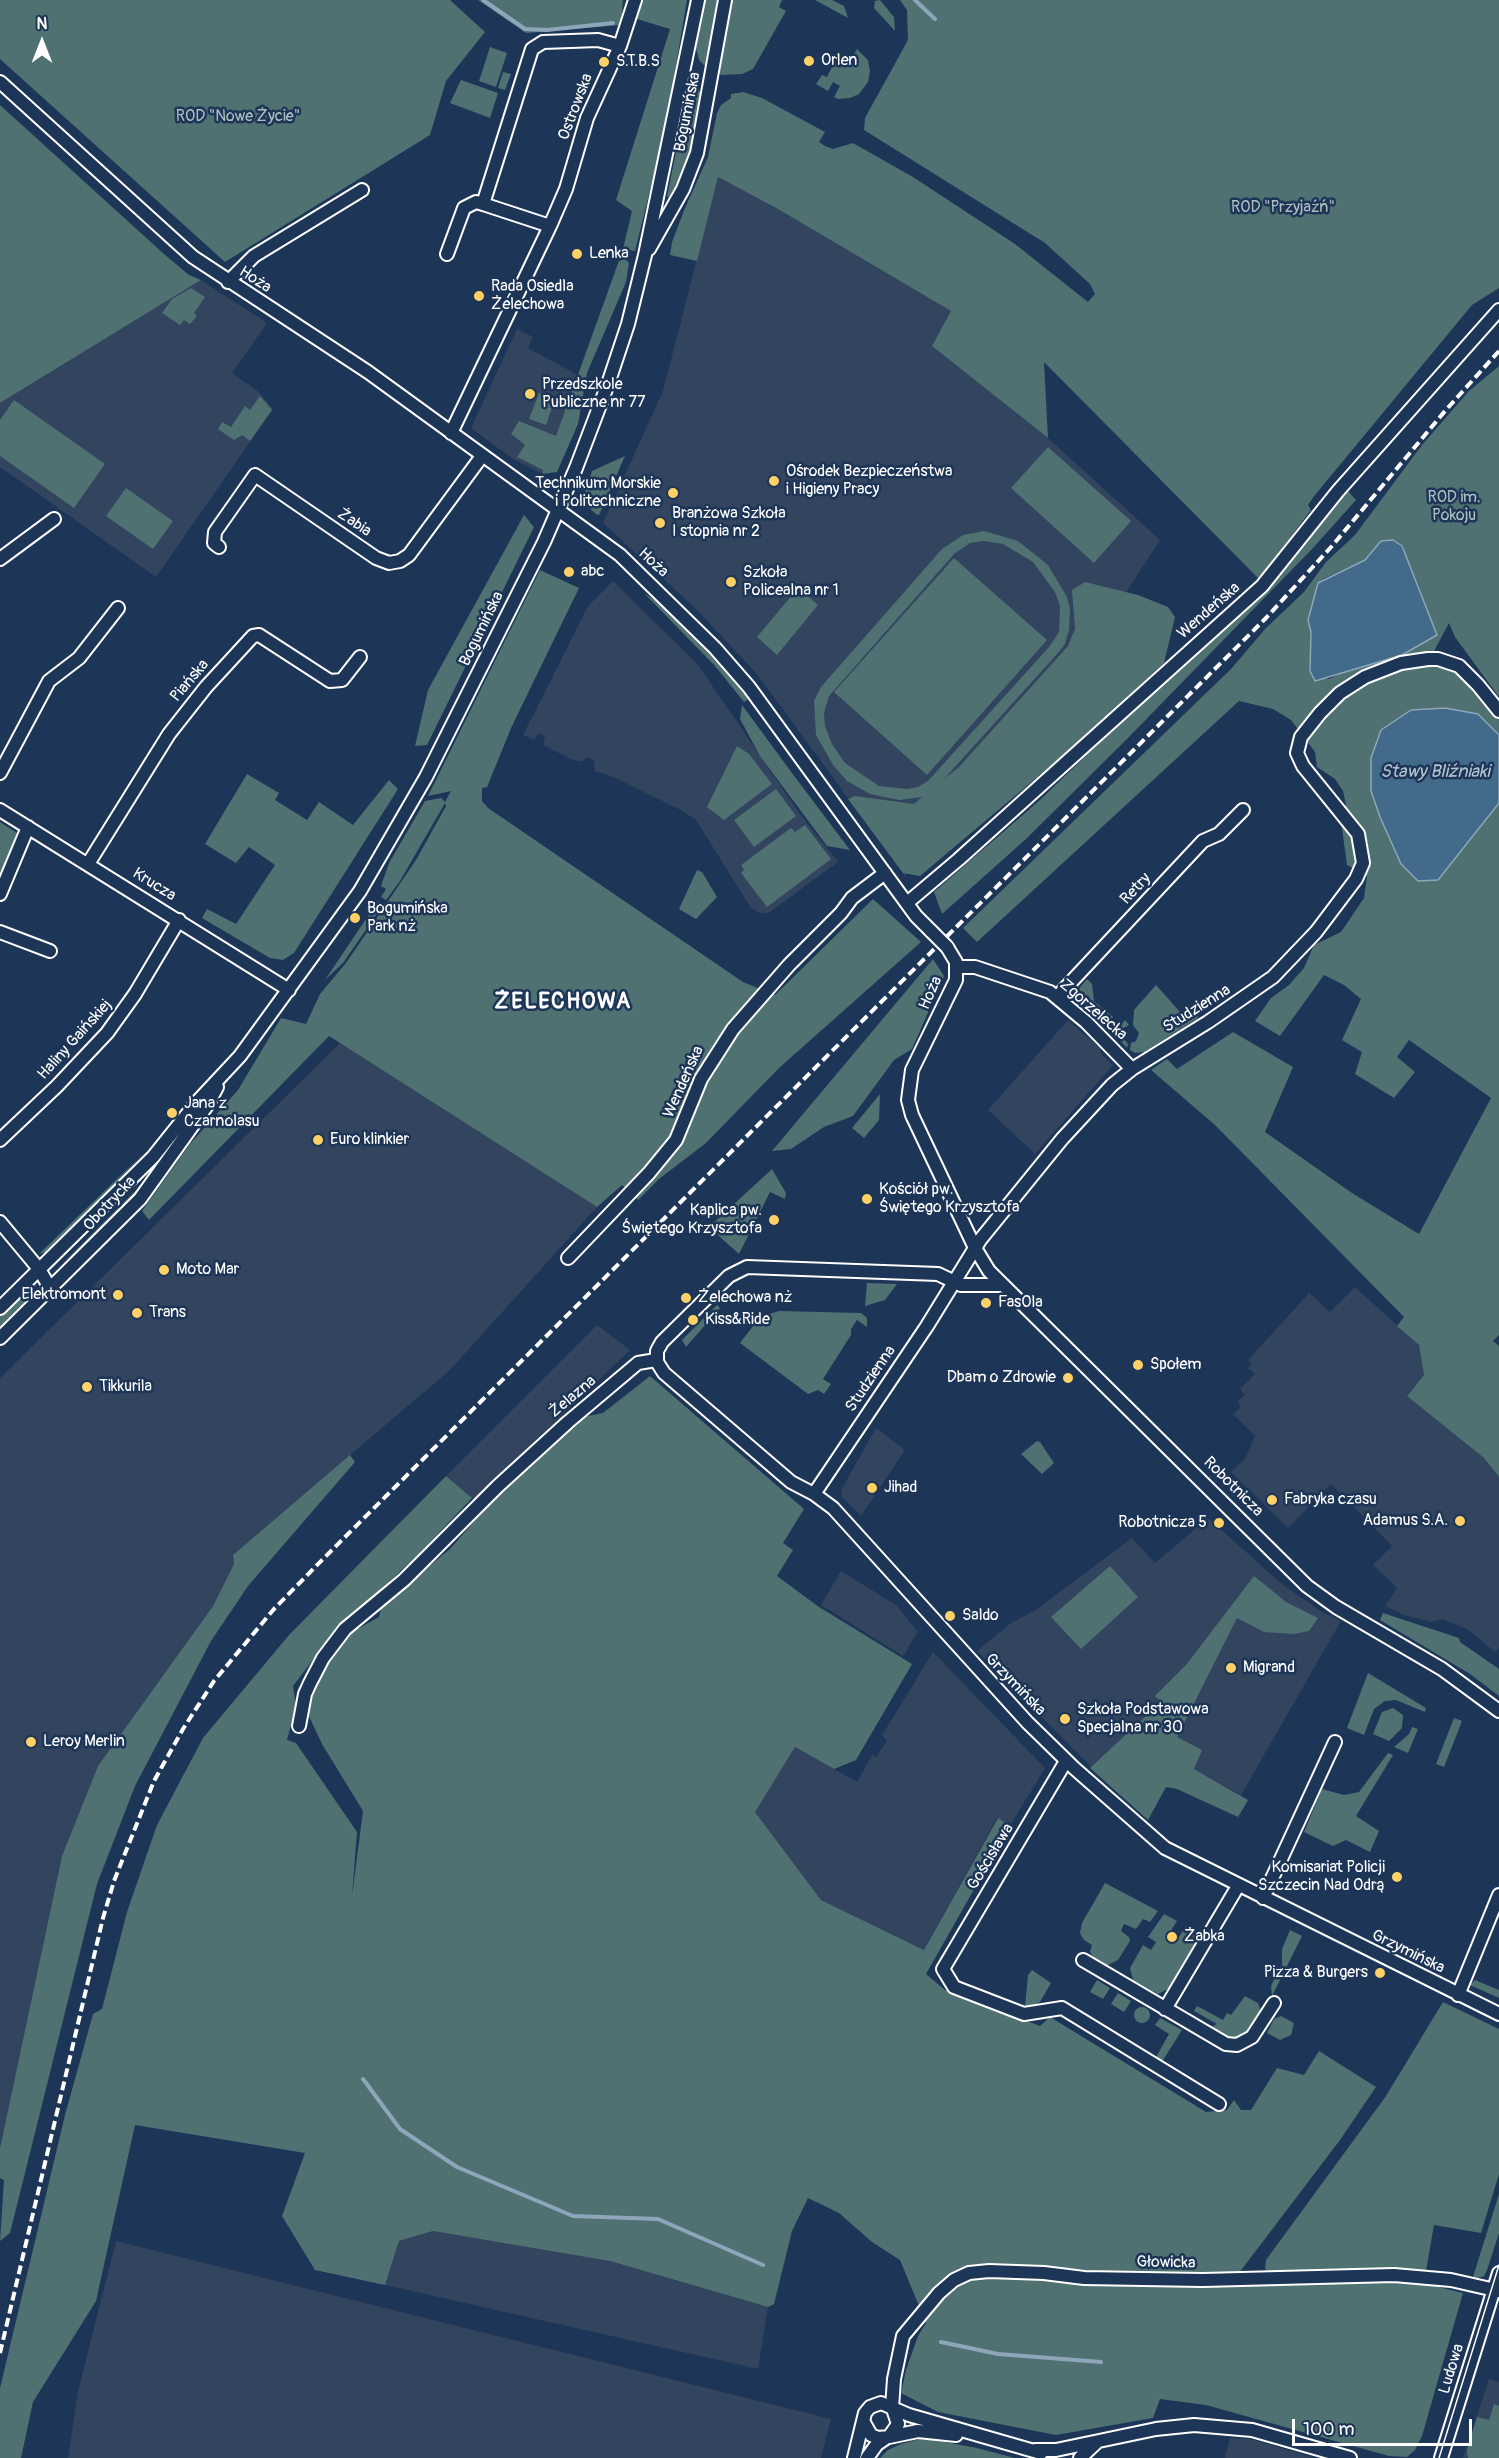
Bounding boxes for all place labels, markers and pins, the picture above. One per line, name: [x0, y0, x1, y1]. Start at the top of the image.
place label: Orlen: [821, 51, 857, 71]
place label: S.T.B.S: [616, 52, 660, 72]
marker: Orlen: [802, 54, 816, 68]
marker: S.T.B.S: [597, 55, 611, 69]
place label: Lenka: [589, 244, 629, 264]
marker: Lenka: [570, 247, 584, 261]
place label: Rada Osiedla Żelechowa: [491, 277, 574, 315]
marker: Rada Osiedla Żelechowa: [472, 289, 486, 303]
place label: Przedszkole Publiczne nr 77: [542, 375, 645, 413]
marker: Przedszkole Publiczne nr 77: [523, 387, 537, 401]
place label: Ośrodek Bezpieczeństwa i Higieny Pracy: [786, 462, 952, 500]
place label: Technikum Morskie i Politechniczne: [535, 474, 661, 512]
marker: Ośrodek Bezpieczeństwa i Higieny Pracy: [767, 474, 781, 488]
marker: Technikum Morskie i Politechniczne: [666, 486, 680, 500]
place label: Branżowa Szkoła I stopnia nr 2: [672, 504, 786, 542]
marker: Branżowa Szkoła I stopnia nr 2: [653, 516, 667, 530]
place label: abc: [581, 562, 604, 582]
place label: Szkoła Policealna nr 1: [743, 563, 839, 601]
marker: abc: [562, 565, 576, 579]
marker: Szkoła Policealna nr 1: [724, 575, 738, 589]
place label: Bogumińska Park nż: [367, 899, 448, 937]
marker: Bogumińska Park nż: [348, 911, 362, 925]
place label: Jana z Czarnolasu: [184, 1094, 259, 1132]
marker: Jana z Czarnolasu: [165, 1106, 179, 1120]
place label: Euro klinkier: [330, 1130, 409, 1150]
marker: Euro klinkier: [311, 1133, 325, 1147]
place label: Kościół pw. Świętego Krzysztofa: [879, 1180, 1019, 1218]
marker: Kościół pw. Świętego Krzysztofa: [860, 1192, 874, 1206]
place label: Kaplica pw. Świętego Krzysztofa: [622, 1201, 762, 1239]
marker: Kaplica pw. Świętego Krzysztofa: [767, 1213, 781, 1227]
place label: Moto Mar: [176, 1260, 239, 1280]
marker: Moto Mar: [157, 1263, 171, 1277]
place label: Elektromont: [21, 1285, 106, 1305]
marker: Elektromont: [111, 1288, 125, 1302]
place label: Żelechowa nż: [698, 1288, 792, 1308]
marker: Żelechowa nż: [679, 1291, 693, 1305]
place label: FasOla: [998, 1293, 1043, 1313]
marker: FasOla: [979, 1296, 993, 1310]
place label: Trans: [149, 1303, 186, 1323]
marker: Trans: [130, 1306, 144, 1320]
place label: Kiss&Ride: [705, 1310, 770, 1330]
marker: Kiss&Ride: [686, 1313, 700, 1327]
place label: Społem: [1150, 1355, 1201, 1375]
marker: Społem: [1131, 1358, 1145, 1372]
place label: Dbam o Zdrowie: [947, 1368, 1056, 1388]
marker: Dbam o Zdrowie: [1061, 1371, 1075, 1385]
place label: Tikkurila: [99, 1377, 152, 1397]
marker: Tikkurila: [80, 1380, 94, 1394]
place label: Jihad: [884, 1478, 917, 1498]
marker: Jihad: [865, 1481, 879, 1495]
place label: Fabryka czasu: [1284, 1490, 1377, 1510]
marker: Fabryka czasu: [1265, 1493, 1279, 1507]
place label: Adamus S.A.: [1363, 1511, 1448, 1531]
place label: Robotnicza 5: [1118, 1513, 1207, 1533]
marker: Adamus S.A.: [1453, 1514, 1467, 1528]
marker: Robotnicza 5: [1212, 1516, 1226, 1530]
place label: Saldo: [962, 1606, 999, 1626]
marker: Saldo: [943, 1609, 957, 1623]
place label: Migrand: [1243, 1658, 1295, 1678]
marker: Migrand: [1224, 1661, 1238, 1675]
place label: Szkoła Podstawowa Specjalna nr 30: [1077, 1700, 1209, 1738]
marker: Szkoła Podstawowa Specjalna nr 30: [1058, 1712, 1072, 1726]
place label: Leroy Merlin: [43, 1732, 125, 1752]
marker: Leroy Merlin: [24, 1735, 38, 1749]
place label: Komisariat Policji Szczecin Nad Odrą: [1258, 1858, 1385, 1896]
marker: Komisariat Policji Szczecin Nad Odrą: [1390, 1870, 1404, 1884]
place label: Żabka: [1184, 1927, 1225, 1947]
marker: Żabka: [1165, 1930, 1179, 1944]
place label: Pizza & Burgers: [1264, 1963, 1368, 1983]
marker: Pizza & Burgers: [1373, 1966, 1387, 1980]

